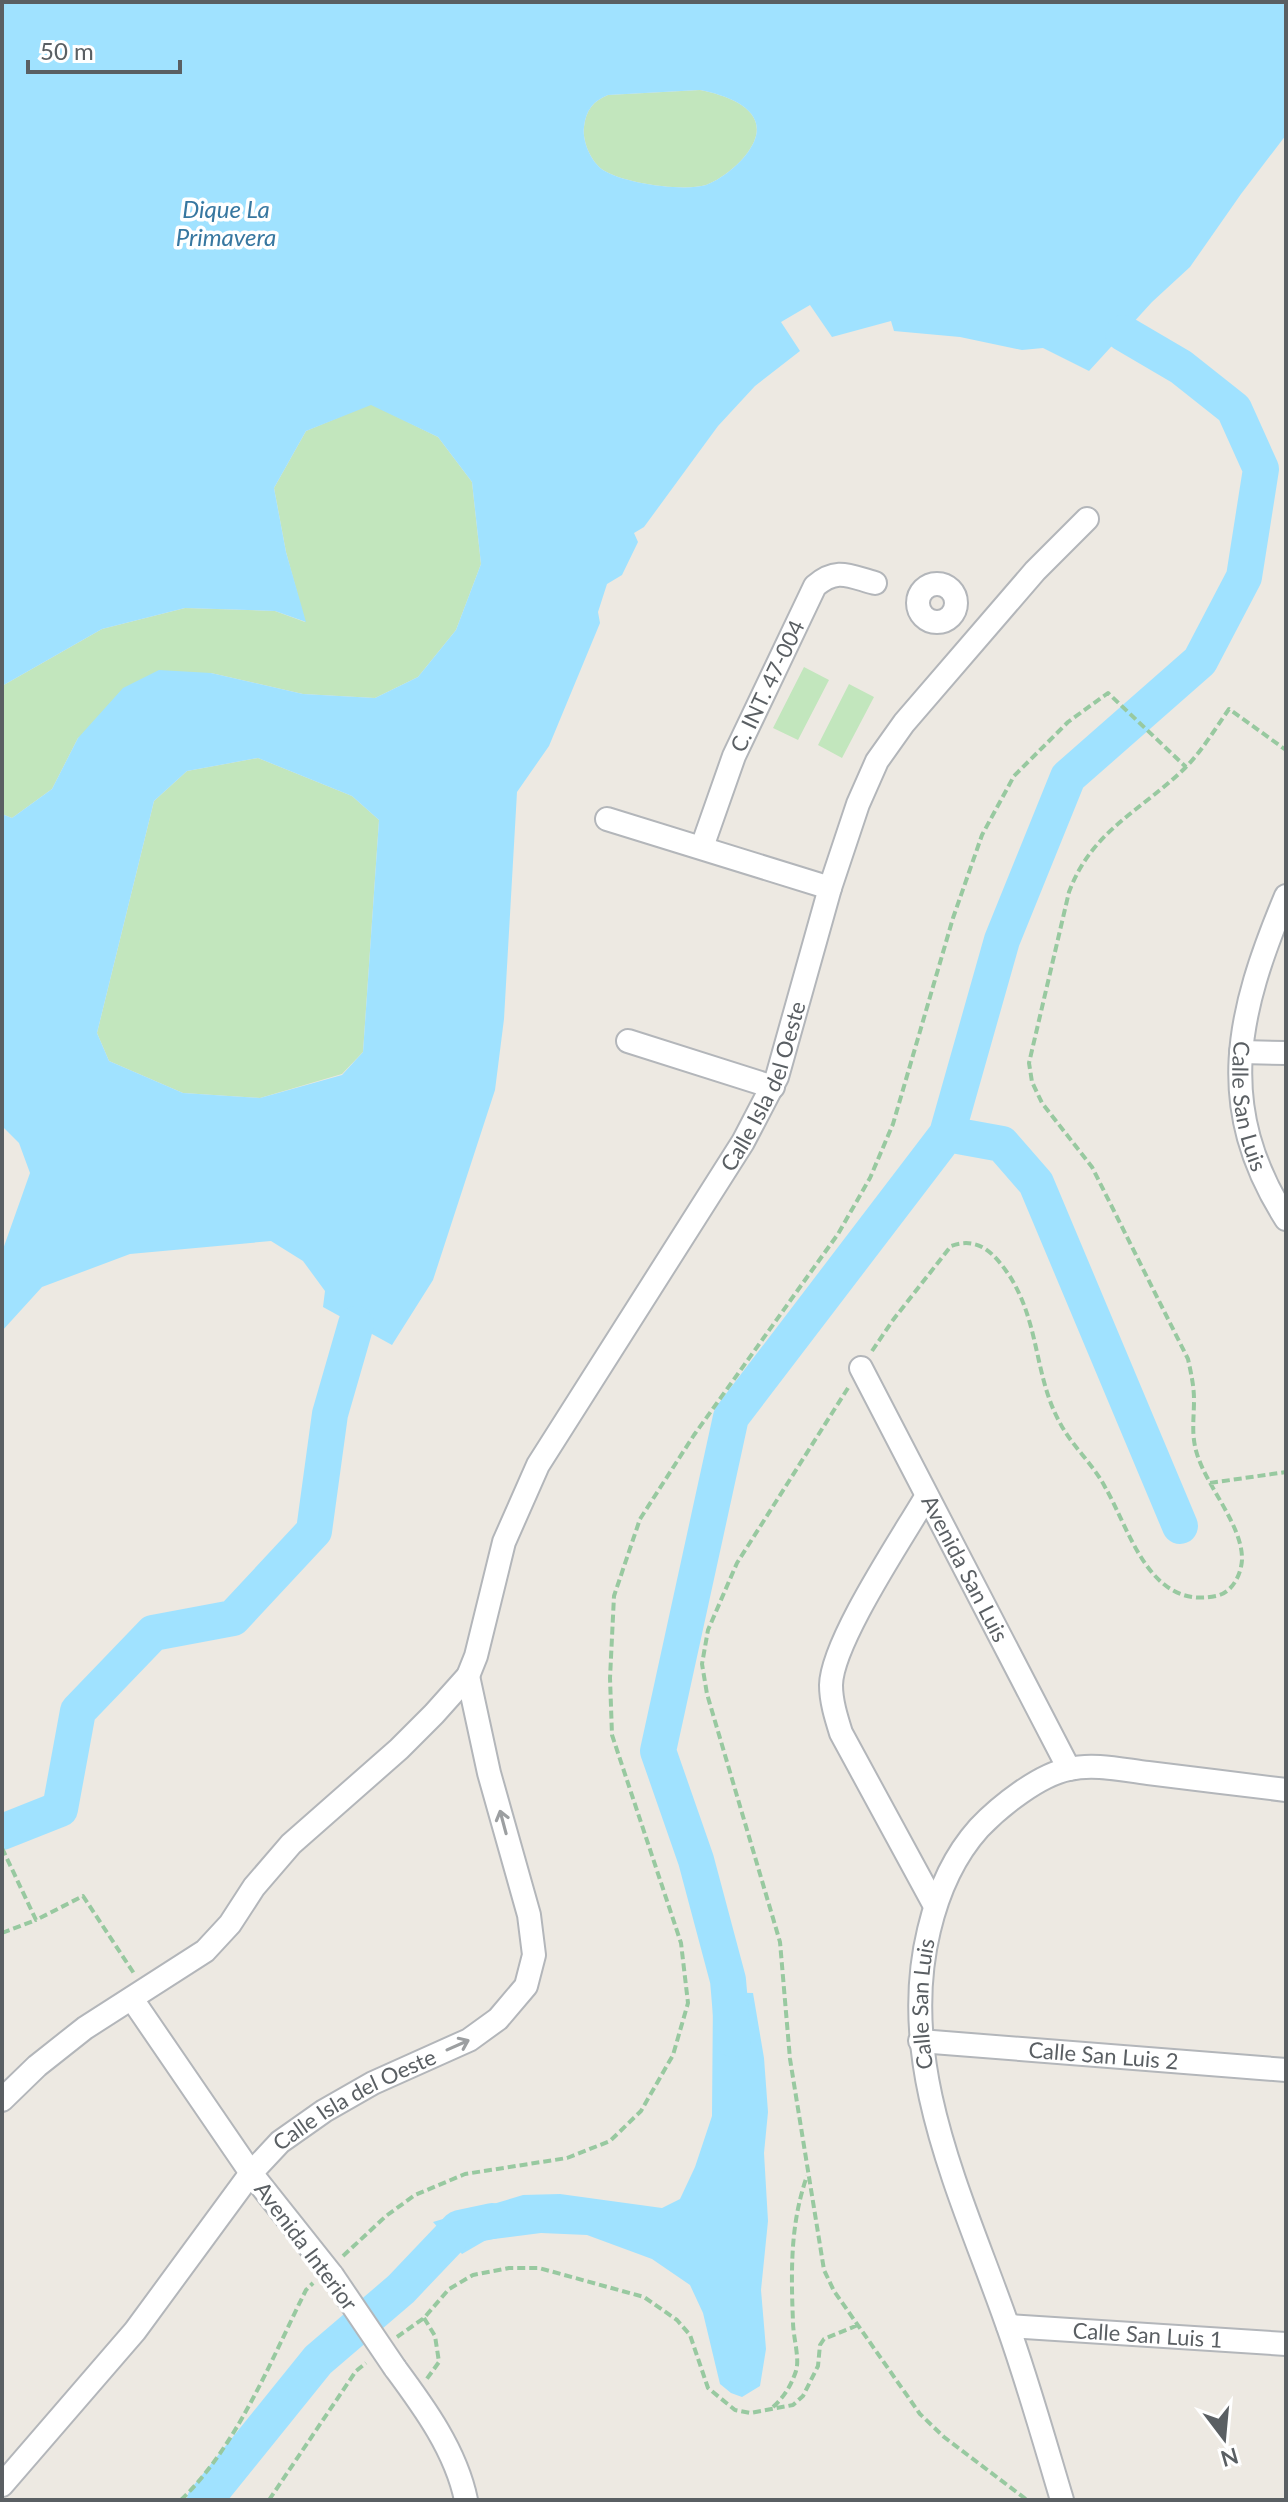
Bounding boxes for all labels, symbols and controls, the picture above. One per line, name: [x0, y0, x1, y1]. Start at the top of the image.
scale bar: [28, 24, 180, 74]
text: 50 m: [40, 36, 94, 65]
water label: Dique La Primavera: [176, 194, 276, 251]
street label: C. INT. 47-004: [724, 615, 810, 756]
street label: Calle Isla del Oeste: [714, 998, 811, 1176]
street label: Calle San Luis: [1227, 1040, 1273, 1175]
street label: Avenida San Luis: [916, 1490, 1015, 1646]
one-way arrow: [494, 1809, 509, 1835]
street label: Calle San Luis: [906, 1936, 940, 2071]
one-way arrow: [446, 2036, 470, 2051]
street label: Calle San Luis 2: [1028, 2036, 1179, 2074]
street label: Calle Isla del Oeste: [267, 2043, 440, 2156]
street label: Avenida Interior: [249, 2176, 364, 2315]
street label: Calle San Luis 1: [1072, 2316, 1224, 2353]
north arrow: [1184, 2398, 1264, 2478]
text: N: [1218, 2442, 1242, 2473]

